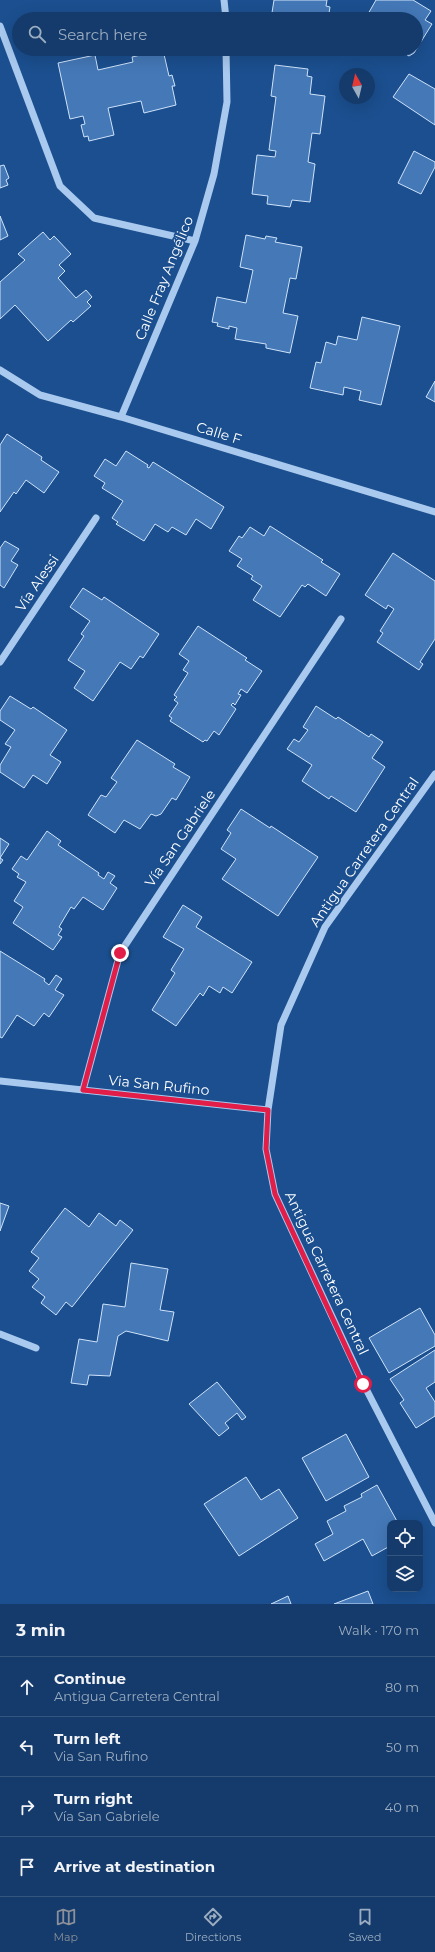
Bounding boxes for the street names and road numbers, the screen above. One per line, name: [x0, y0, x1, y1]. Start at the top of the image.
street label: Calle Fray Angélico: [131, 213, 197, 343]
street label: Calle F: [194, 418, 244, 448]
street label: Vía Alessi: [11, 551, 63, 615]
street label: Antigua Carretera Central: [305, 774, 423, 930]
street label: Vía San Gabriele: [141, 786, 219, 890]
street label: Via San Rufino: [108, 1071, 211, 1099]
street label: Antigua Carretera Central: [281, 1188, 373, 1358]

